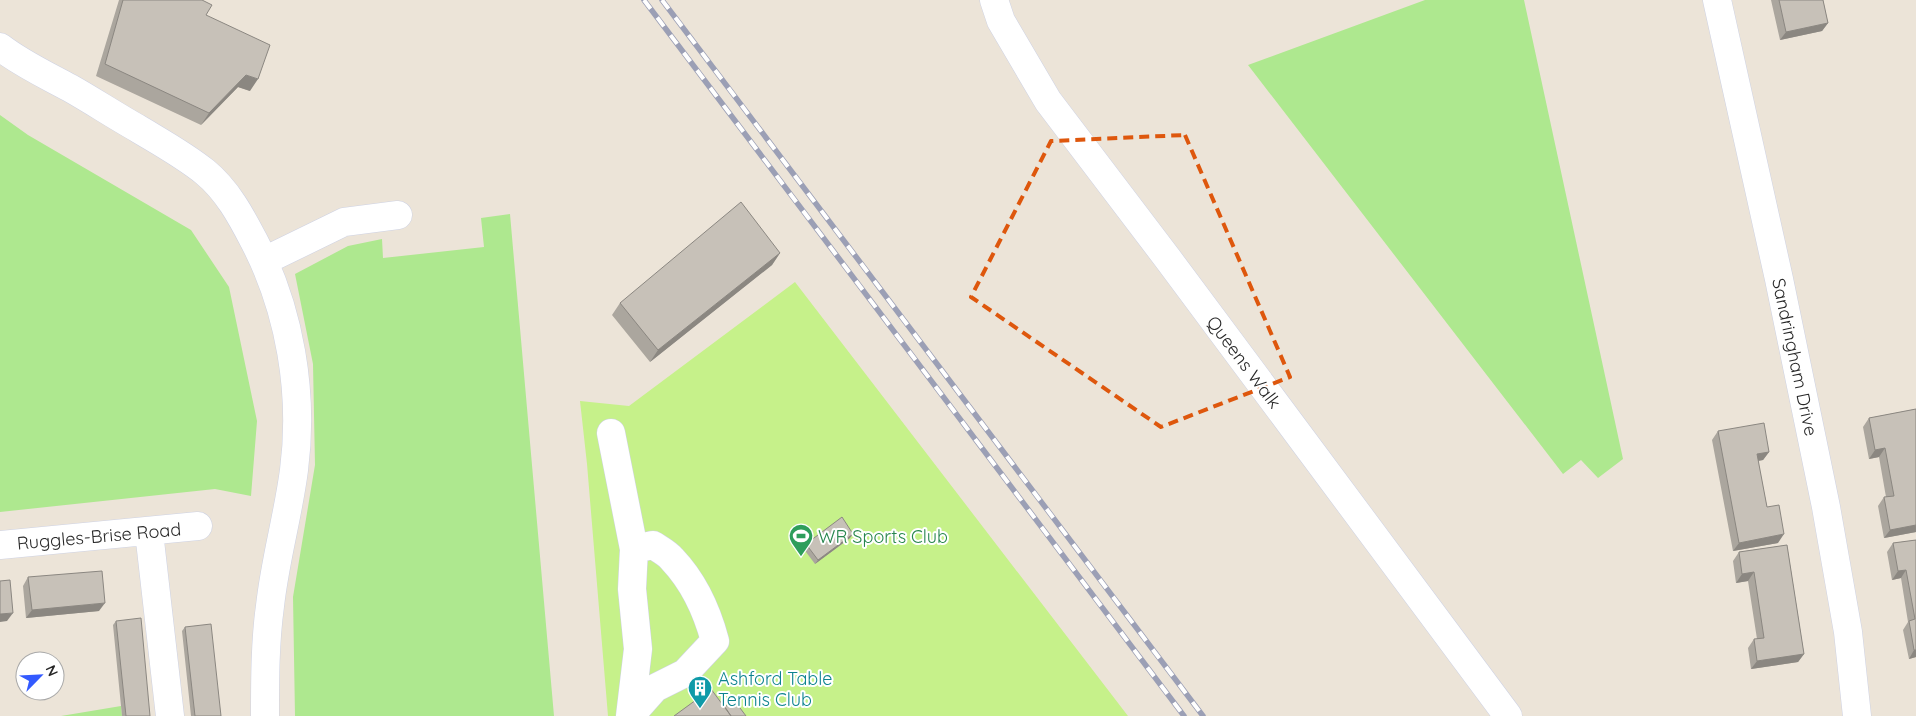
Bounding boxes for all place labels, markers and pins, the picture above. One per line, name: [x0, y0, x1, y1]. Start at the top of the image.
sports icon: WR Sports Club: [788, 523, 814, 557]
place label: WR Sports Club: [818, 525, 948, 548]
place label: Ashford Table Tennis Club: [718, 667, 832, 711]
building icon: Ashford Table Tennis Club: [687, 675, 713, 709]

